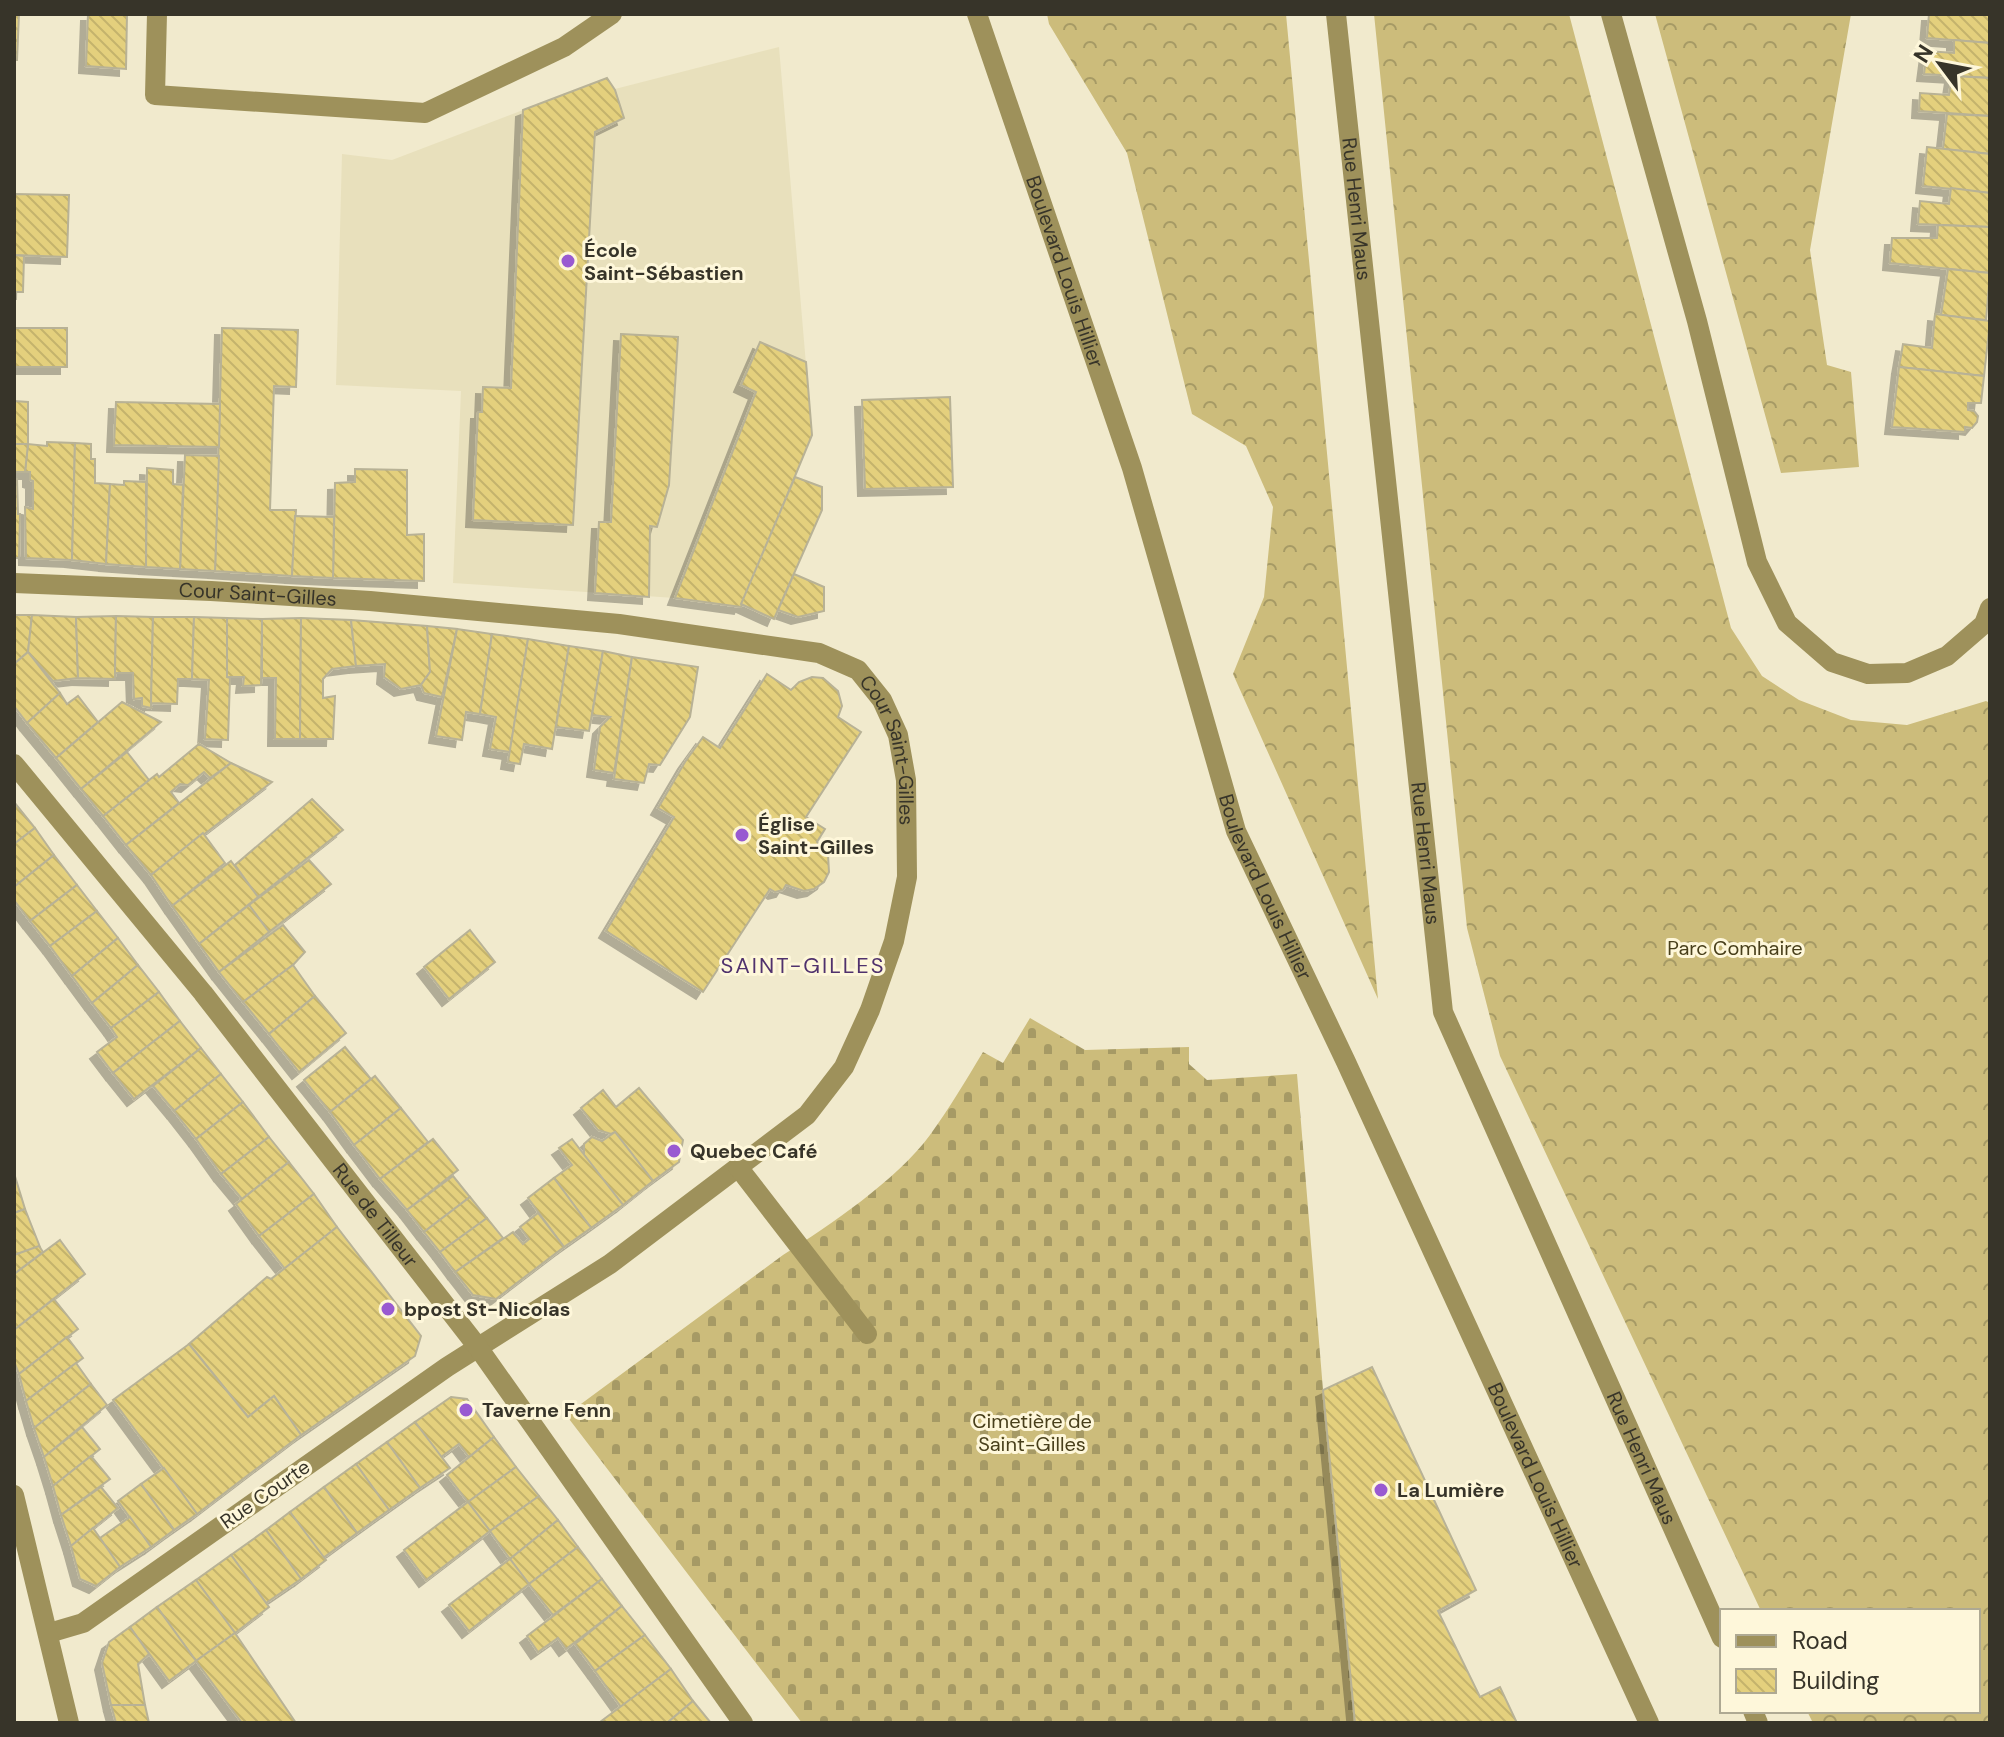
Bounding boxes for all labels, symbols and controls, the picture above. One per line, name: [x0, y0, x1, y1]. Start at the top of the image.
north arrow: [1900, 24, 1980, 104]
text: N: [1907, 39, 1940, 68]
street label: Rue Henri Maus: [1336, 136, 1377, 282]
street label: Boulevard Louis Hillier: [1020, 172, 1110, 371]
place label: École Saint-Sébastien: [584, 237, 744, 286]
marker: École Saint-Sébastien: [559, 252, 577, 270]
street label: Cour Saint-Gilles: [178, 577, 338, 612]
street label: Cour Saint-Gilles: [854, 669, 919, 825]
street label: Rue Henri Maus: [1405, 781, 1447, 926]
street label: Boulevard Louis Hillier: [1213, 791, 1318, 984]
place label: Église Saint-Gilles: [758, 811, 874, 860]
marker: Église Saint-Gilles: [733, 826, 751, 844]
park label: Parc Comhaire: [1667, 935, 1803, 961]
district label: SAINT-GILLES: [720, 951, 886, 980]
place label: Quebec Café: [690, 1138, 818, 1164]
marker: Quebec Café: [665, 1142, 683, 1160]
street label: Rue de Tilleur: [327, 1158, 424, 1272]
place label: bpost St-Nicolas: [404, 1296, 570, 1322]
marker: bpost St-Nicolas: [379, 1300, 397, 1318]
street label: Boulevard Louis Hillier: [1482, 1379, 1589, 1572]
street label: Rue Henri Maus: [1601, 1387, 1683, 1529]
place label: Taverne Fenn: [482, 1397, 611, 1423]
marker: Taverne Fenn: [457, 1401, 475, 1419]
park label: Cimetière de Saint-Gilles: [972, 1408, 1092, 1457]
street label: Rue Courte: [215, 1454, 315, 1534]
place label: La Lumière: [1397, 1477, 1504, 1503]
marker: La Lumière: [1372, 1481, 1390, 1499]
legend: [1720, 1609, 1980, 1713]
text: Road: [1792, 1625, 1848, 1656]
text: Building: [1792, 1665, 1879, 1696]

